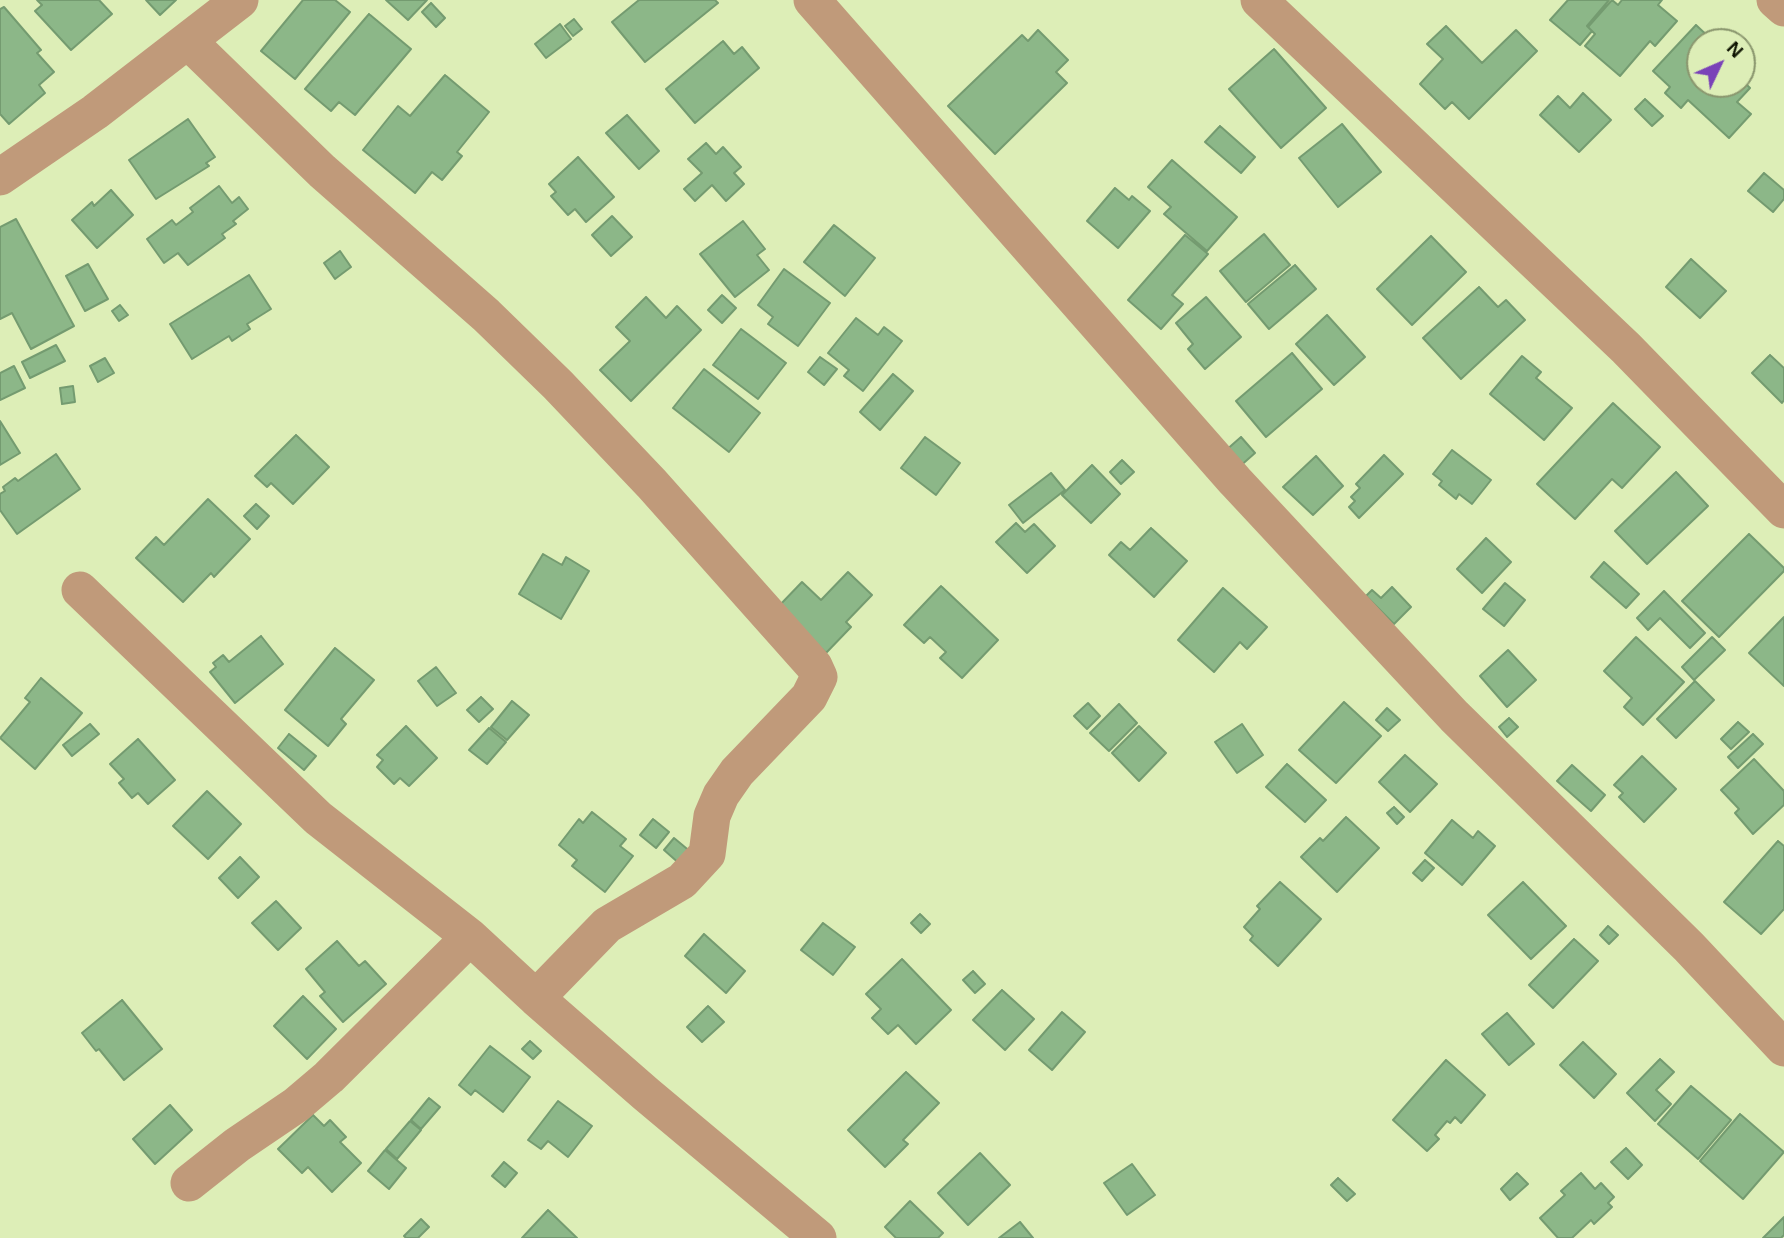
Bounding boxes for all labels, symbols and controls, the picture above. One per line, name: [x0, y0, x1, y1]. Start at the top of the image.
north arrow: [1686, 28, 1756, 98]
text: N: [1723, 37, 1747, 62]

